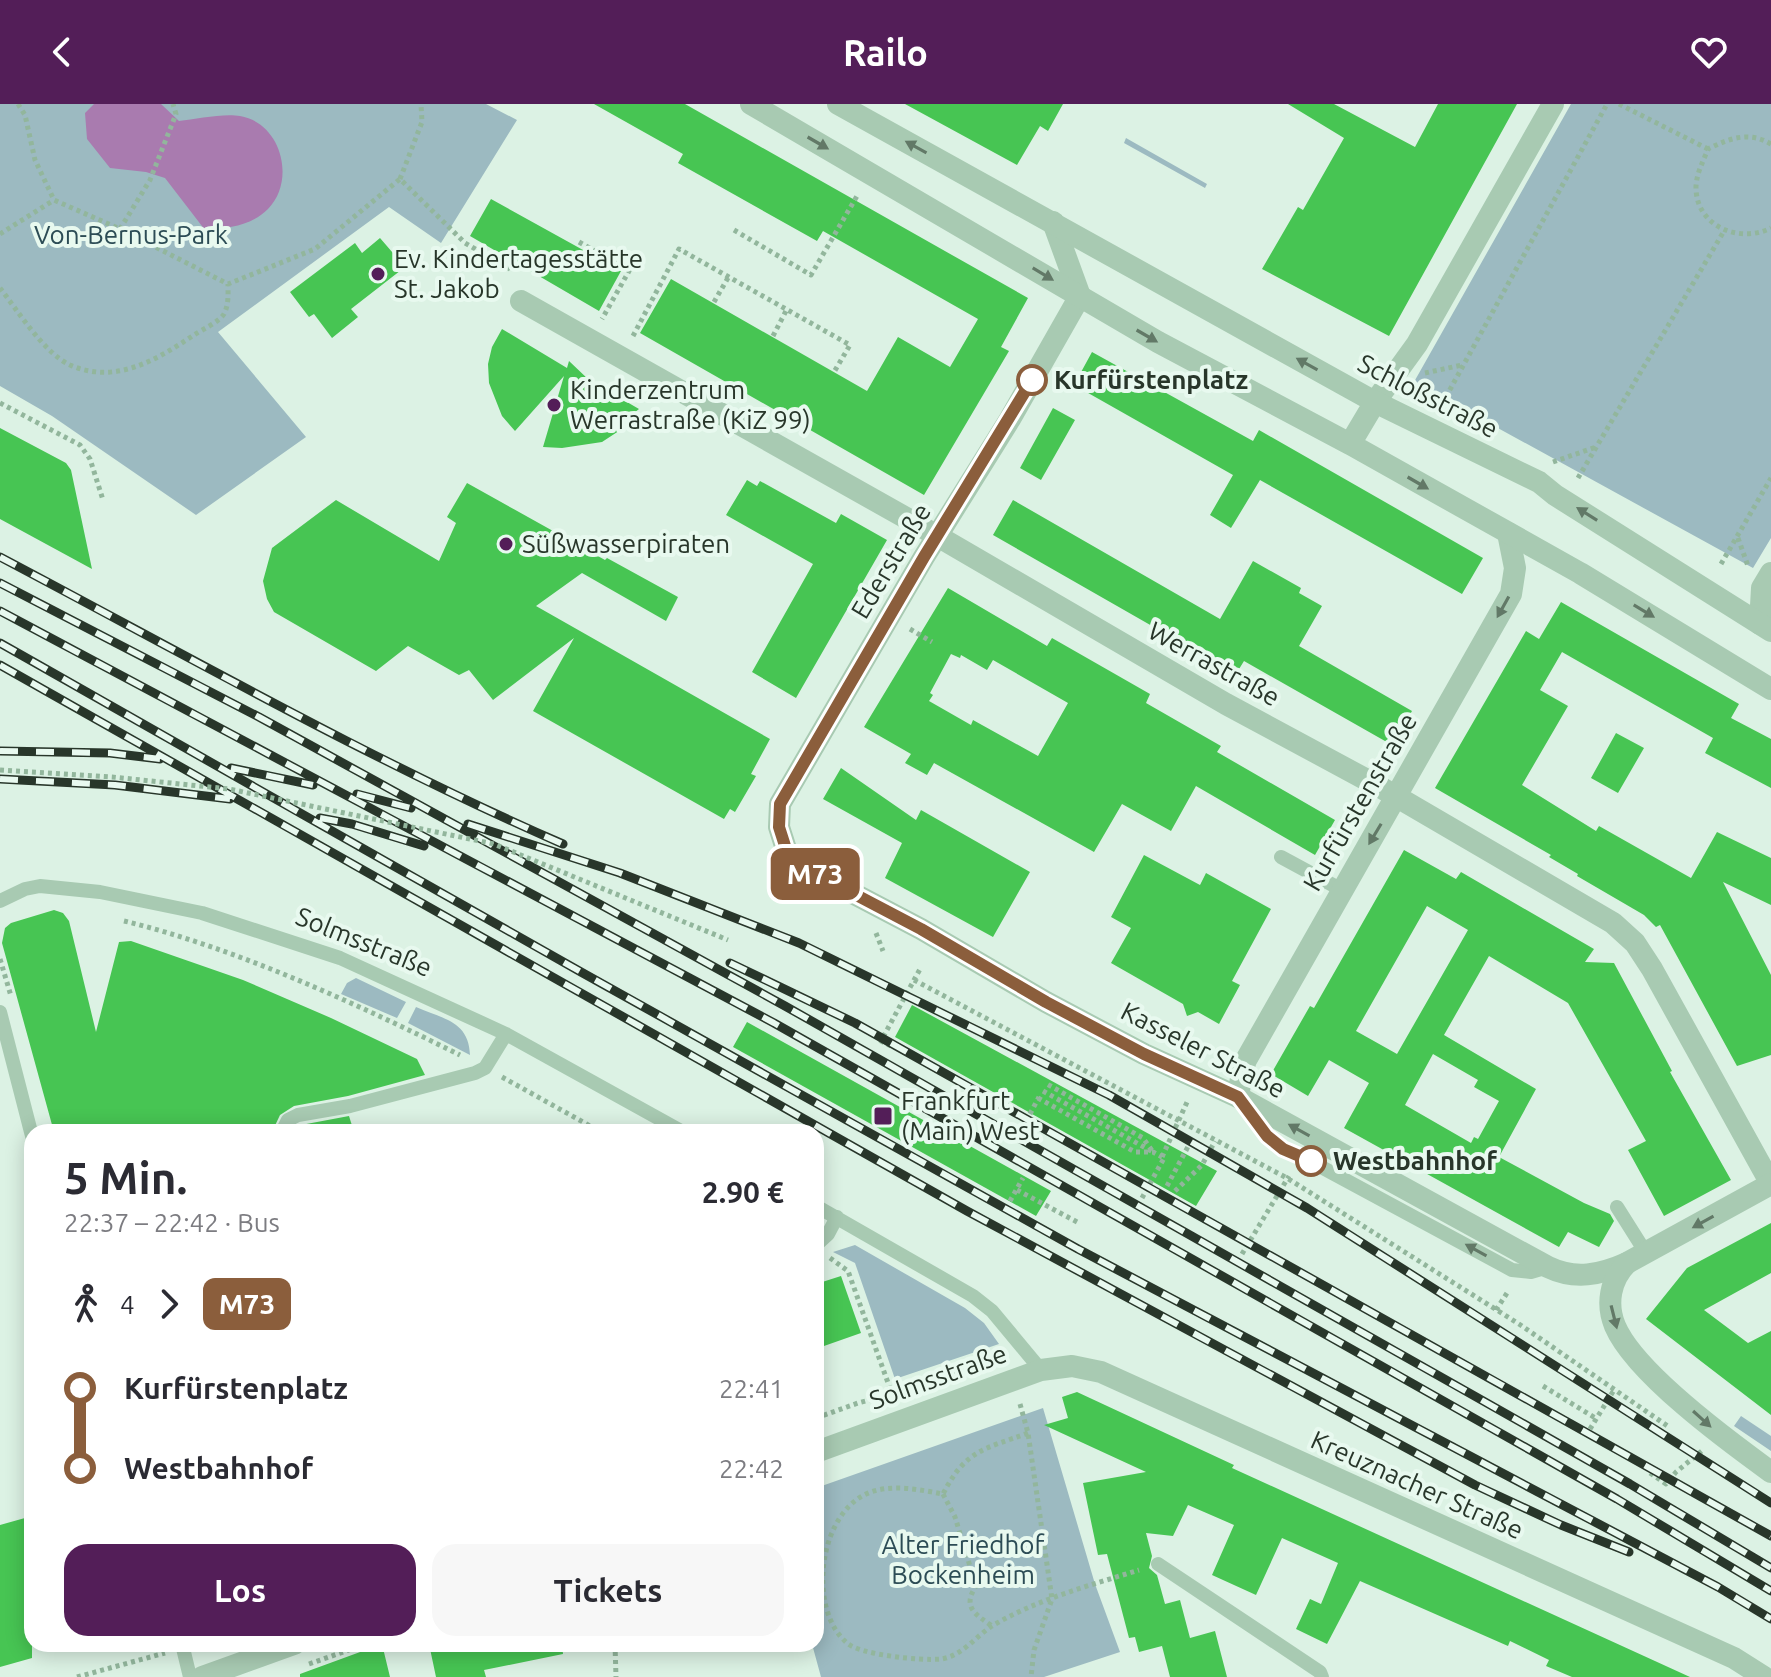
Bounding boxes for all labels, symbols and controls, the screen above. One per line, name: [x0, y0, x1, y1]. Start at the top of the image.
icon: back: [40, 30, 84, 74]
icon: heart: [1687, 30, 1731, 74]
text: Railo: [843, 32, 928, 73]
one-way arrow: [807, 136, 829, 150]
one-way arrow: [905, 141, 928, 154]
park label: Von-Bernus-Park: [34, 220, 228, 249]
place label: Ev. Kindertagesstätte St. Jakob: [394, 244, 643, 303]
marker: Ev. Kindertagesstätte St. Jakob: [369, 265, 387, 283]
one-way arrow: [1032, 266, 1054, 280]
one-way arrow: [1136, 329, 1158, 343]
street label: Schloßstraße: [1353, 348, 1503, 443]
one-way arrow: [1296, 357, 1318, 371]
marker: Kurfürstenplatz: [1017, 365, 1047, 395]
place label: Kurfürstenplatz: [1054, 365, 1248, 394]
place label: Kinderzentrum Werrastraße (KiZ 99): [570, 375, 811, 434]
marker: Kinderzentrum Werrastraße (KiZ 99): [545, 396, 563, 414]
one-way arrow: [1407, 476, 1429, 490]
street label: Ederstraße: [845, 498, 936, 623]
one-way arrow: [1576, 508, 1598, 522]
place label: Süßwasserpiraten: [522, 529, 730, 558]
marker: Süßwasserpiraten: [497, 535, 515, 553]
one-way arrow: [1497, 596, 1510, 619]
one-way arrow: [1633, 604, 1655, 618]
street label: Werrastraße: [1143, 616, 1285, 712]
street label: Kurfürstenstraße: [1297, 708, 1422, 896]
one-way arrow: [1368, 822, 1382, 845]
line badge: M73: [769, 848, 861, 900]
text: M73: [787, 858, 843, 889]
street label: Solmsstraße: [292, 901, 436, 982]
street label: Kasseler Straße: [1116, 996, 1290, 1103]
place label: Frankfurt (Main) West: [901, 1086, 1040, 1145]
marker: Frankfurt (Main) West: [872, 1105, 894, 1127]
one-way arrow: [1288, 1124, 1310, 1138]
marker: Westbahnhof: [1296, 1146, 1326, 1176]
place label: Westbahnhof: [1333, 1146, 1497, 1175]
text: 5 Min.: [64, 1153, 187, 1202]
text: 2.90 €: [702, 1175, 784, 1209]
text: 22:37 – 22:42 · Bus: [64, 1208, 280, 1237]
one-way arrow: [1691, 1215, 1714, 1228]
one-way arrow: [1464, 1244, 1487, 1257]
icon: walk: [64, 1282, 108, 1326]
icon: forward: [147, 1282, 191, 1326]
text: M73: [219, 1288, 275, 1319]
text: 4: [120, 1290, 135, 1319]
one-way arrow: [1609, 1305, 1621, 1330]
street label: Solmsstraße: [865, 1338, 1010, 1415]
text: Kurfürstenplatz: [124, 1371, 348, 1405]
text: 22:41: [719, 1374, 784, 1403]
one-way arrow: [1691, 1410, 1711, 1427]
street label: Kreuznacher Straße: [1307, 1425, 1528, 1544]
text: Westbahnhof: [124, 1451, 313, 1485]
text: 22:42: [719, 1454, 784, 1483]
park label: Alter Friedhof Bockenheim: [882, 1530, 1046, 1589]
button: Los: [64, 1544, 416, 1636]
button: Tickets: [432, 1544, 784, 1636]

